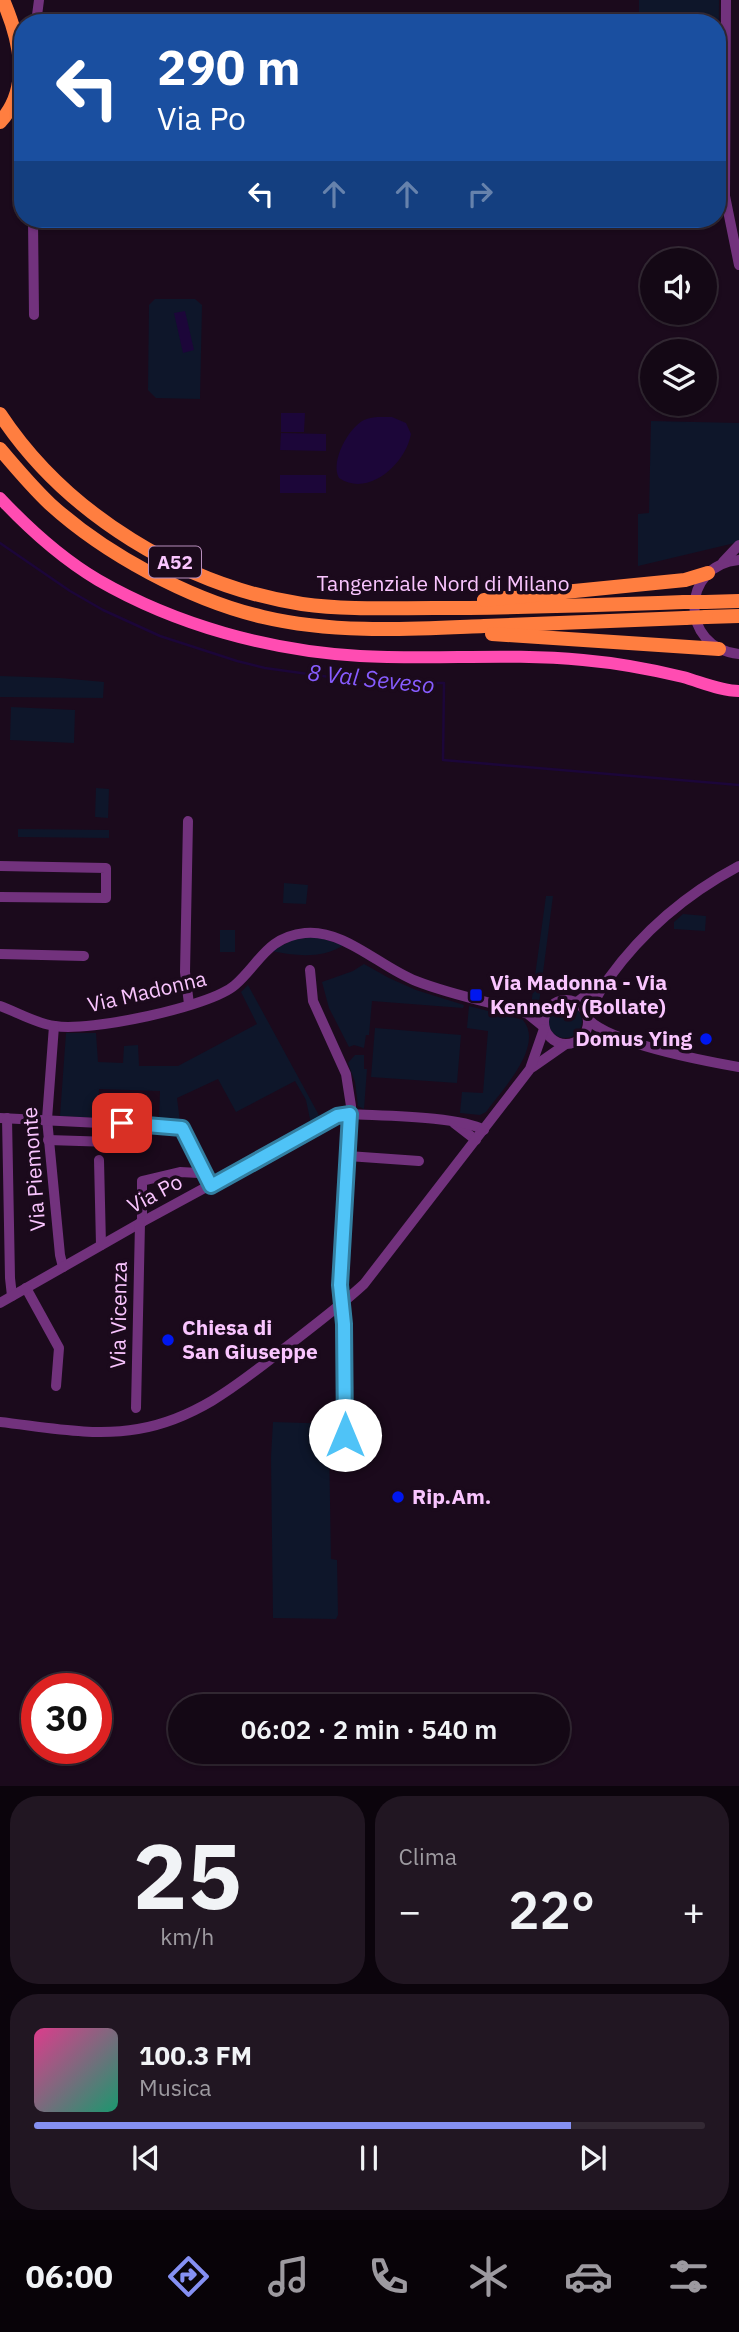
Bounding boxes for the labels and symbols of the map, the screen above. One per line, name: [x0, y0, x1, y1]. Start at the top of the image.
road number: A52: [149, 547, 201, 578]
street label: Tangenziale Nord di Milano: [316, 569, 570, 597]
water label: 8 Val Seveso: [306, 656, 436, 700]
street label: Via Madonna: [84, 964, 209, 1018]
place label: Via Madonna - Via Kennedy (Bollate): [490, 968, 667, 1020]
marker: Via Madonna - Via Kennedy (Bollate): [468, 987, 484, 1003]
place label: Domus Ying: [575, 1024, 692, 1052]
marker: Domus Ying: [698, 1031, 714, 1047]
pin: [92, 1093, 152, 1153]
street label: Via Piemonte: [15, 1106, 51, 1232]
street label: Via Po: [122, 1167, 187, 1219]
street label: Via Vicenza: [103, 1261, 133, 1369]
place label: Chiesa di San Giuseppe: [182, 1313, 318, 1365]
marker: Chiesa di San Giuseppe: [160, 1332, 176, 1348]
position arrow: [308, 1398, 382, 1472]
place label: Rip.Am.: [412, 1482, 491, 1510]
marker: Rip.Am.: [390, 1489, 406, 1505]
speed limit sign: 30: [21, 1673, 112, 1764]

